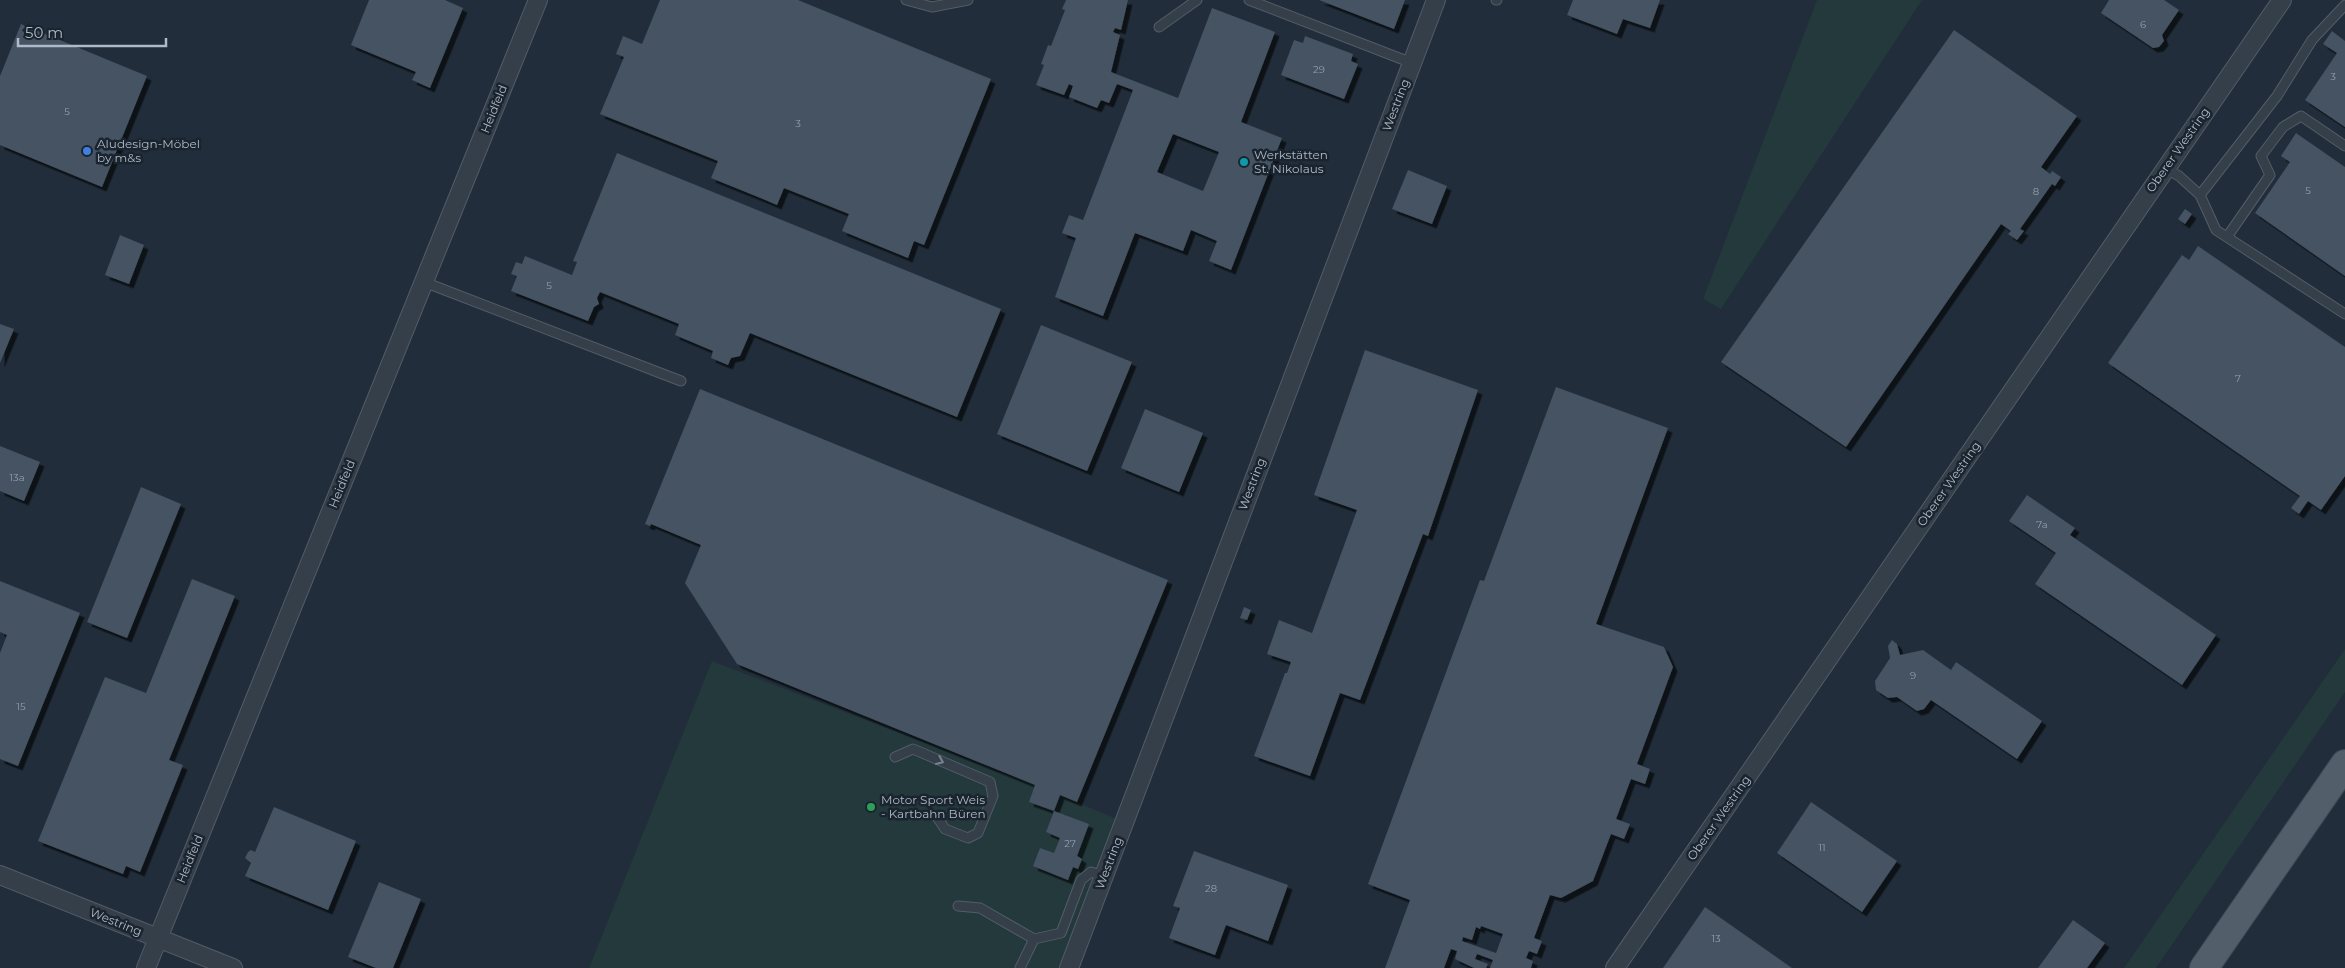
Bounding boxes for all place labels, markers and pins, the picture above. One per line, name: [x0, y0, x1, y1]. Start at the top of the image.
place label: Aludesign-Möbel by m&s: [97, 136, 200, 165]
marker: Aludesign-Möbel by m&s: [81, 145, 93, 157]
place label: Werkstätten St. Nikolaus: [1254, 147, 1328, 176]
marker: Werkstätten St. Nikolaus: [1238, 156, 1250, 168]
place label: Motor Sport Weis - Kartbahn Büren: [881, 792, 986, 821]
marker: Motor Sport Weis - Kartbahn Büren: [865, 801, 877, 813]

